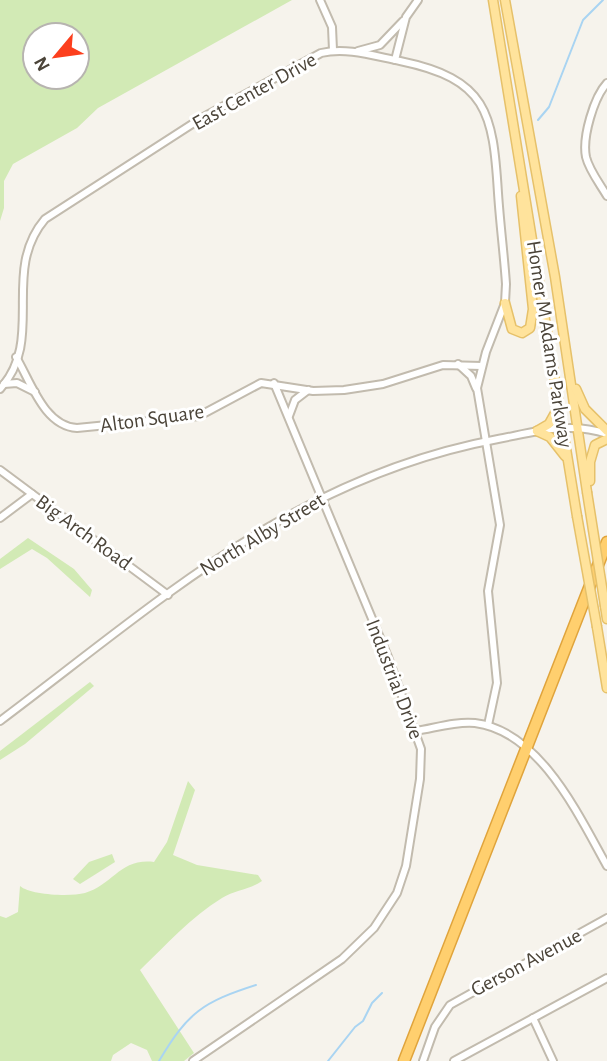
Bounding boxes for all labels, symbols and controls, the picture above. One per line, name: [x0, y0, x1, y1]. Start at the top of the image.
north arrow: [21, 21, 91, 91]
street label: East Center Drive: [189, 49, 320, 134]
text: N: [31, 53, 54, 74]
street label: Homer M Adams Parkway: [523, 239, 576, 449]
street label: Alton Square: [99, 401, 206, 436]
street label: North Alby Street: [196, 489, 329, 580]
street label: Big Arch Road: [32, 491, 136, 574]
street label: Industrial Drive: [362, 616, 427, 742]
street label: Gerson Avenue: [467, 925, 585, 1000]

